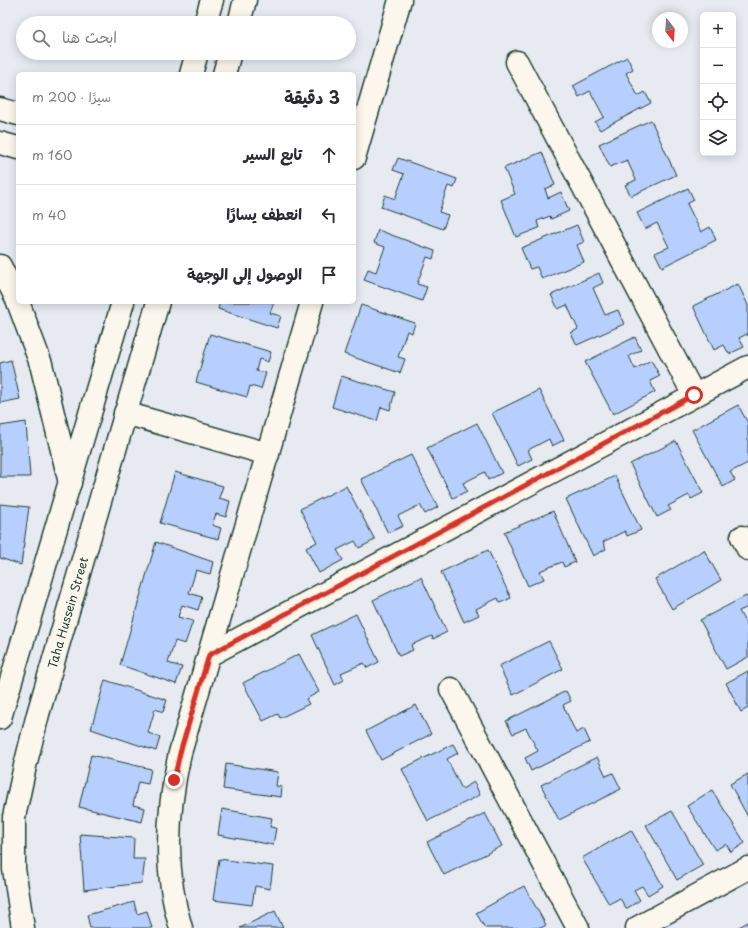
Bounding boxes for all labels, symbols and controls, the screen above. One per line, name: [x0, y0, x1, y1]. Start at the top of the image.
north arrow: [652, 12, 688, 48]
map controls: [700, 12, 736, 156]
button: +: [700, 12, 736, 48]
search box: [16, 16, 356, 60]
text: ابحث هنا: [62, 25, 117, 48]
icon: search: [30, 27, 52, 49]
button: −: [700, 48, 736, 84]
text: 3 دقيقة: [284, 84, 340, 110]
button: locate: [700, 84, 736, 120]
text: سيرًا · 200 m: [32, 87, 111, 106]
button: layers: [700, 120, 736, 156]
text: تابع السير: [244, 142, 302, 165]
icon: ahead: [318, 144, 340, 166]
text: 160 m: [32, 145, 73, 164]
text: انعطف يسارًا: [226, 202, 302, 225]
icon: left: [318, 204, 340, 226]
text: 40 m: [32, 205, 66, 224]
text: الوصول إلى الوجهة: [187, 262, 302, 285]
icon: arrive: [318, 264, 340, 286]
route start: [685, 386, 703, 404]
street label: Taha Hussein Street: [43, 555, 92, 671]
route end: [165, 771, 183, 789]

